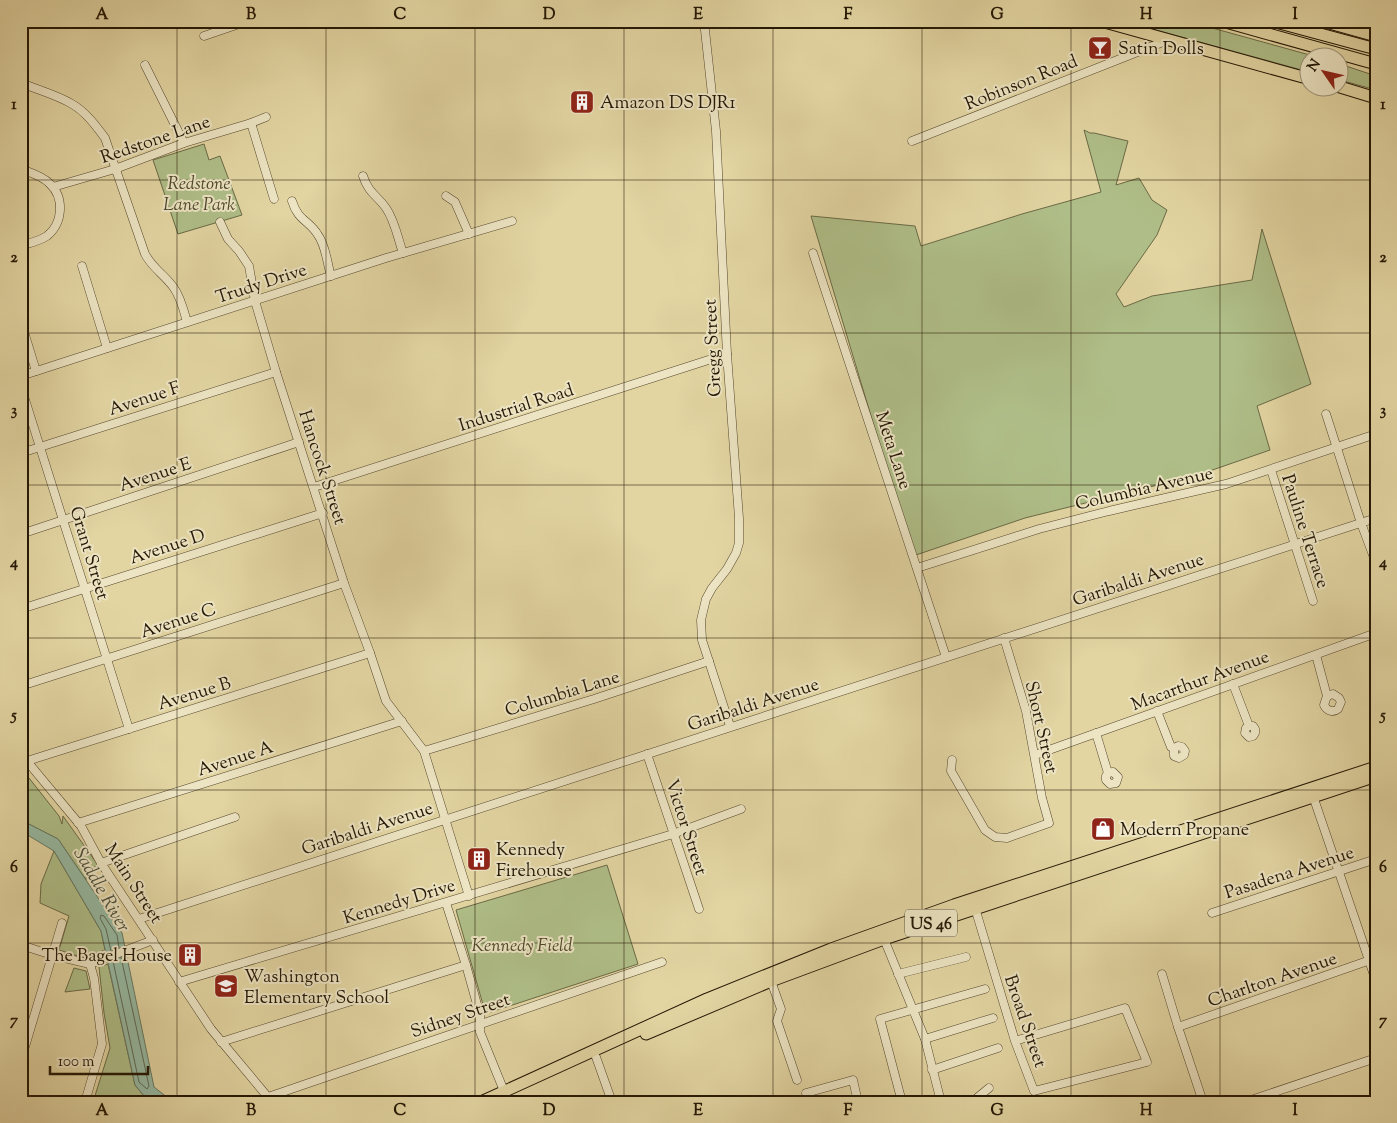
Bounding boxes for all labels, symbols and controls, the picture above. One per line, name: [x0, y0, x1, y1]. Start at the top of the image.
text: A: [96, 4, 109, 27]
text: B: [246, 4, 256, 27]
text: C: [394, 4, 407, 27]
text: D: [543, 4, 556, 27]
text: E: [693, 4, 703, 27]
text: F: [844, 4, 853, 27]
text: G: [990, 4, 1004, 27]
text: H: [1140, 4, 1153, 27]
text: I: [1292, 4, 1298, 27]
bar icon: Satin Dolls: [1087, 35, 1113, 61]
place label: Satin Dolls: [1118, 37, 1204, 63]
north arrow: [1300, 48, 1350, 98]
street label: Robinson Road: [961, 49, 1082, 118]
text: N: [1303, 56, 1326, 76]
building icon: Amazon DS DJR1: [569, 89, 595, 115]
place label: Amazon DS DJR1: [600, 91, 736, 117]
text: 1: [11, 94, 17, 117]
text: 1: [1380, 94, 1386, 117]
street label: Redstone Lane: [97, 110, 214, 172]
park label: Redstone Lane Park: [163, 172, 235, 219]
text: 2: [10, 247, 18, 270]
text: 2: [1379, 247, 1387, 270]
street label: Trudy Drive: [213, 258, 310, 312]
street label: Gregg Street: [698, 298, 730, 397]
street label: Avenue F: [105, 376, 184, 424]
street label: Industrial Road: [456, 378, 577, 440]
text: 3: [11, 400, 18, 423]
text: 3: [1380, 400, 1387, 423]
street label: Hancock Street: [290, 407, 352, 528]
street label: Meta Lane: [867, 408, 917, 493]
street label: Avenue E: [116, 452, 195, 500]
street label: Columbia Avenue: [1073, 461, 1216, 518]
street label: Pauline Terrace: [1273, 471, 1335, 592]
street label: Grant Street: [62, 504, 115, 604]
street label: Avenue D: [126, 523, 209, 572]
street label: Garibaldi Avenue: [1070, 547, 1208, 614]
text: 4: [9, 552, 18, 575]
text: 4: [1378, 552, 1387, 575]
street label: Avenue C: [137, 597, 220, 646]
street label: Macarthur Avenue: [1128, 645, 1273, 719]
street label: Columbia Lane: [502, 665, 623, 725]
street label: Avenue B: [155, 671, 234, 718]
street label: Garibaldi Avenue: [685, 672, 823, 739]
street label: Short Street: [1017, 679, 1063, 776]
text: 5: [9, 705, 17, 728]
text: 5: [1378, 705, 1386, 728]
street label: Avenue A: [194, 735, 277, 784]
street label: Victor Street: [657, 776, 713, 879]
street label: Garibaldi Avenue: [299, 796, 437, 863]
shop icon: Modern Propane: [1090, 816, 1116, 842]
place label: Modern Propane: [1120, 818, 1249, 844]
place label: Kennedy Firehouse: [496, 838, 572, 885]
street label: Main Street: [97, 839, 168, 929]
street label: Pasadena Avenue: [1222, 841, 1358, 907]
water label: Saddle River: [66, 843, 136, 938]
building icon: Kennedy Firehouse: [466, 846, 492, 872]
text: 6: [10, 857, 18, 880]
text: 6: [1379, 857, 1387, 880]
street label: Kennedy Drive: [340, 873, 459, 932]
road number: US 46: [905, 910, 957, 936]
park label: Kennedy Field: [471, 934, 573, 960]
building icon: The Bagel House: [177, 942, 203, 968]
place label: The Bagel House: [42, 944, 172, 970]
street label: Charlton Avenue: [1204, 947, 1341, 1015]
place label: Washington Elementary School: [244, 965, 389, 1012]
street label: Broad Street: [996, 972, 1052, 1071]
school or university icon: Washington Elementary School: [213, 973, 239, 999]
street label: Sidney Street: [407, 988, 514, 1046]
text: 7: [10, 1010, 19, 1033]
text: 7: [1379, 1010, 1388, 1033]
scale bar: [50, 1043, 148, 1075]
text: 100 m: [58, 1052, 95, 1073]
text: A: [96, 1100, 109, 1123]
text: B: [246, 1100, 256, 1123]
text: C: [394, 1100, 407, 1123]
text: D: [543, 1100, 556, 1123]
text: E: [693, 1100, 703, 1123]
text: F: [844, 1100, 853, 1123]
text: G: [990, 1100, 1004, 1123]
text: H: [1140, 1100, 1153, 1123]
text: I: [1292, 1100, 1298, 1123]

